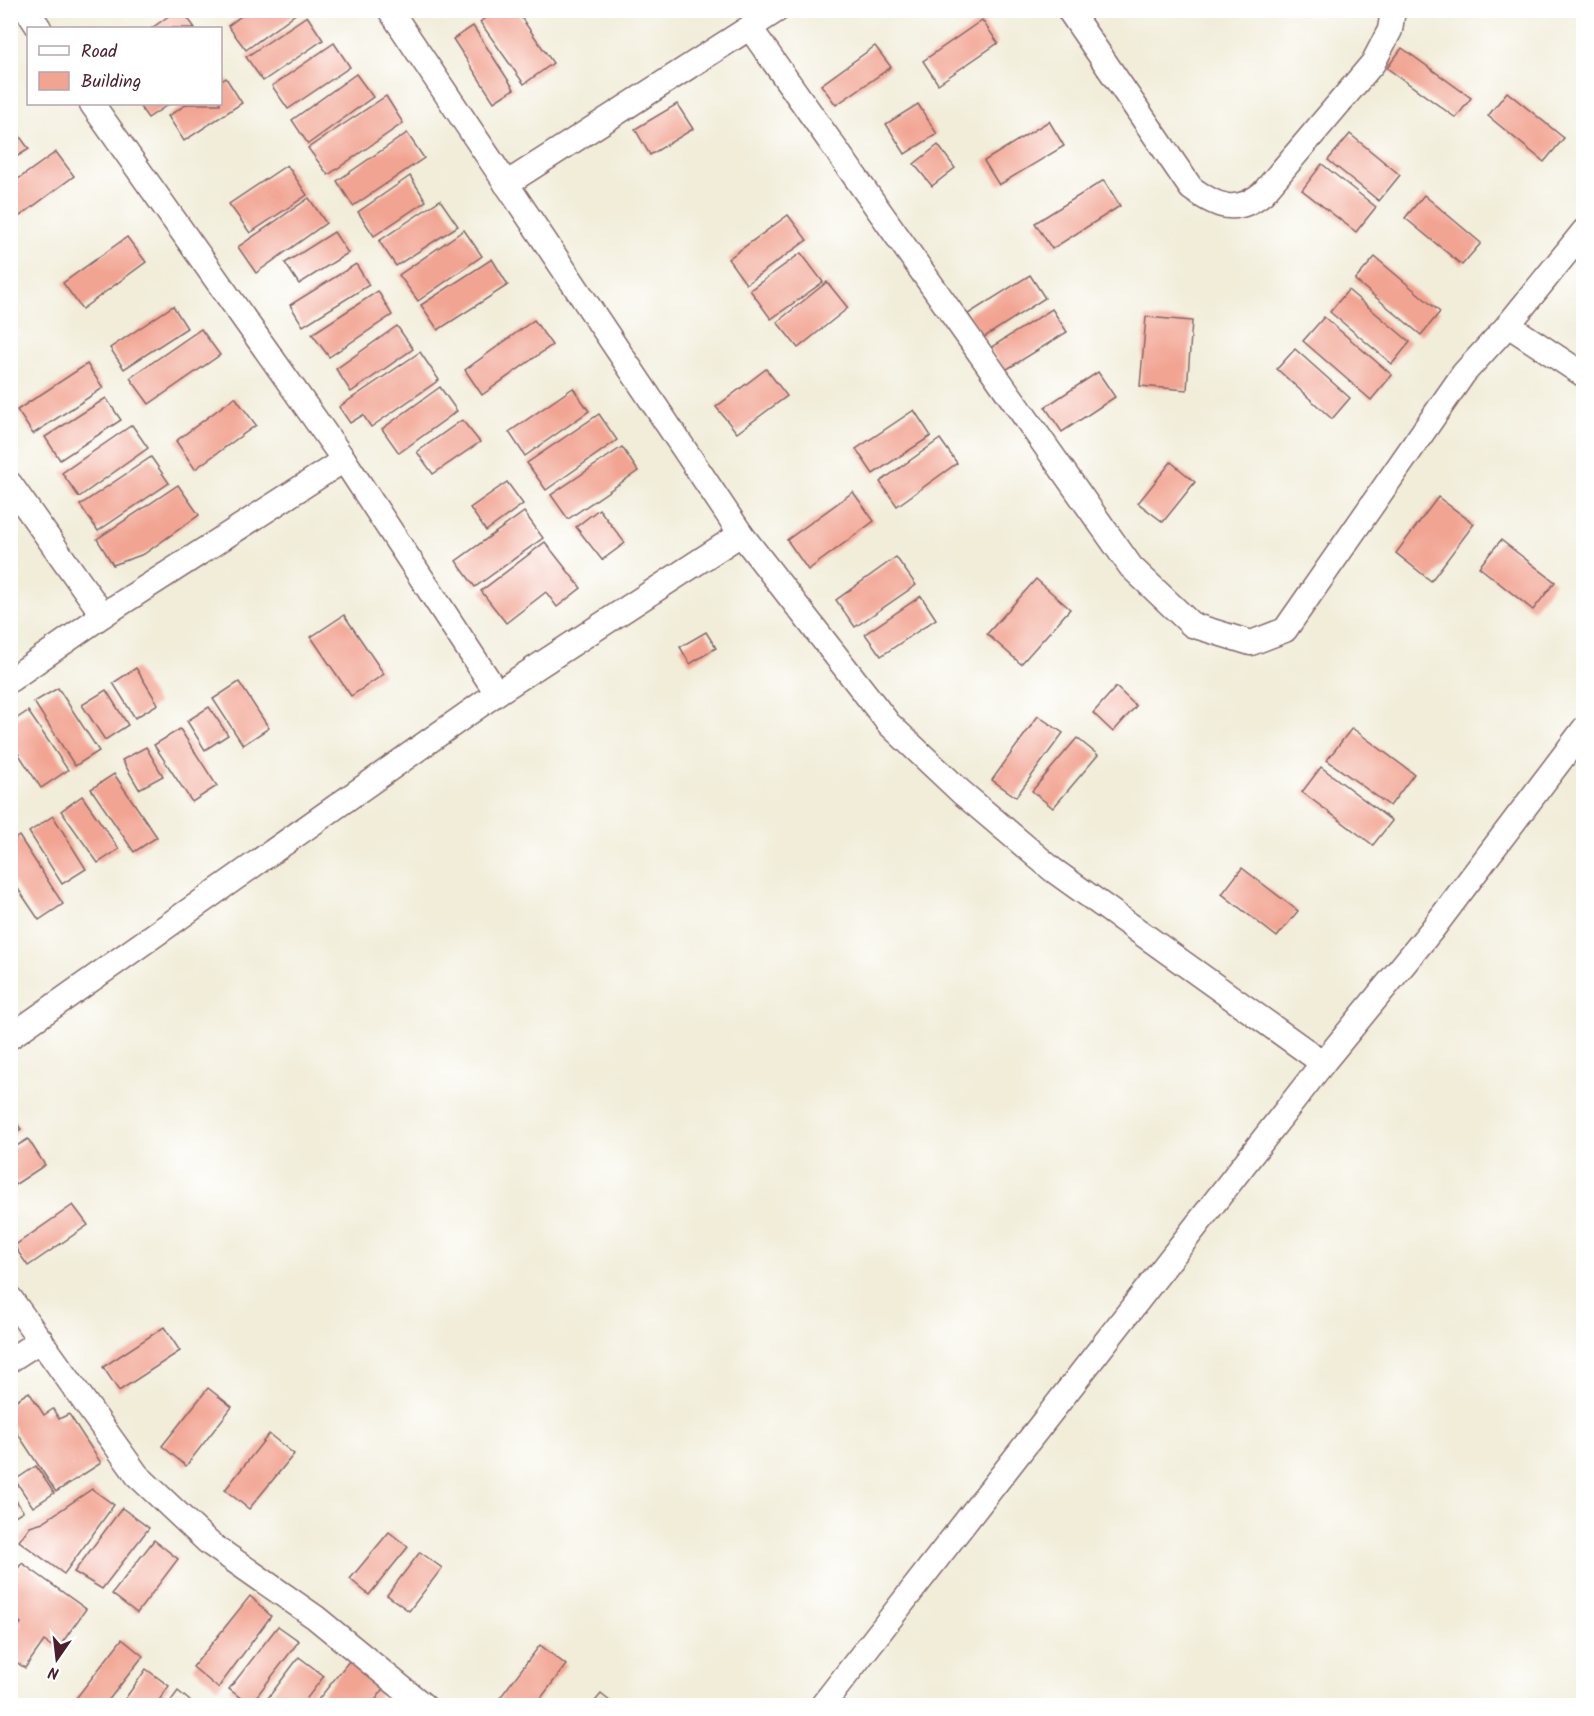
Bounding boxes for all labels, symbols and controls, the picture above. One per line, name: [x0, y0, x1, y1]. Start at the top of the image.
legend: [27, 27, 222, 105]
text: Road: [81, 38, 118, 67]
text: Building: [81, 68, 141, 97]
north arrow: [27, 1629, 87, 1689]
text: N: [46, 1659, 62, 1685]

